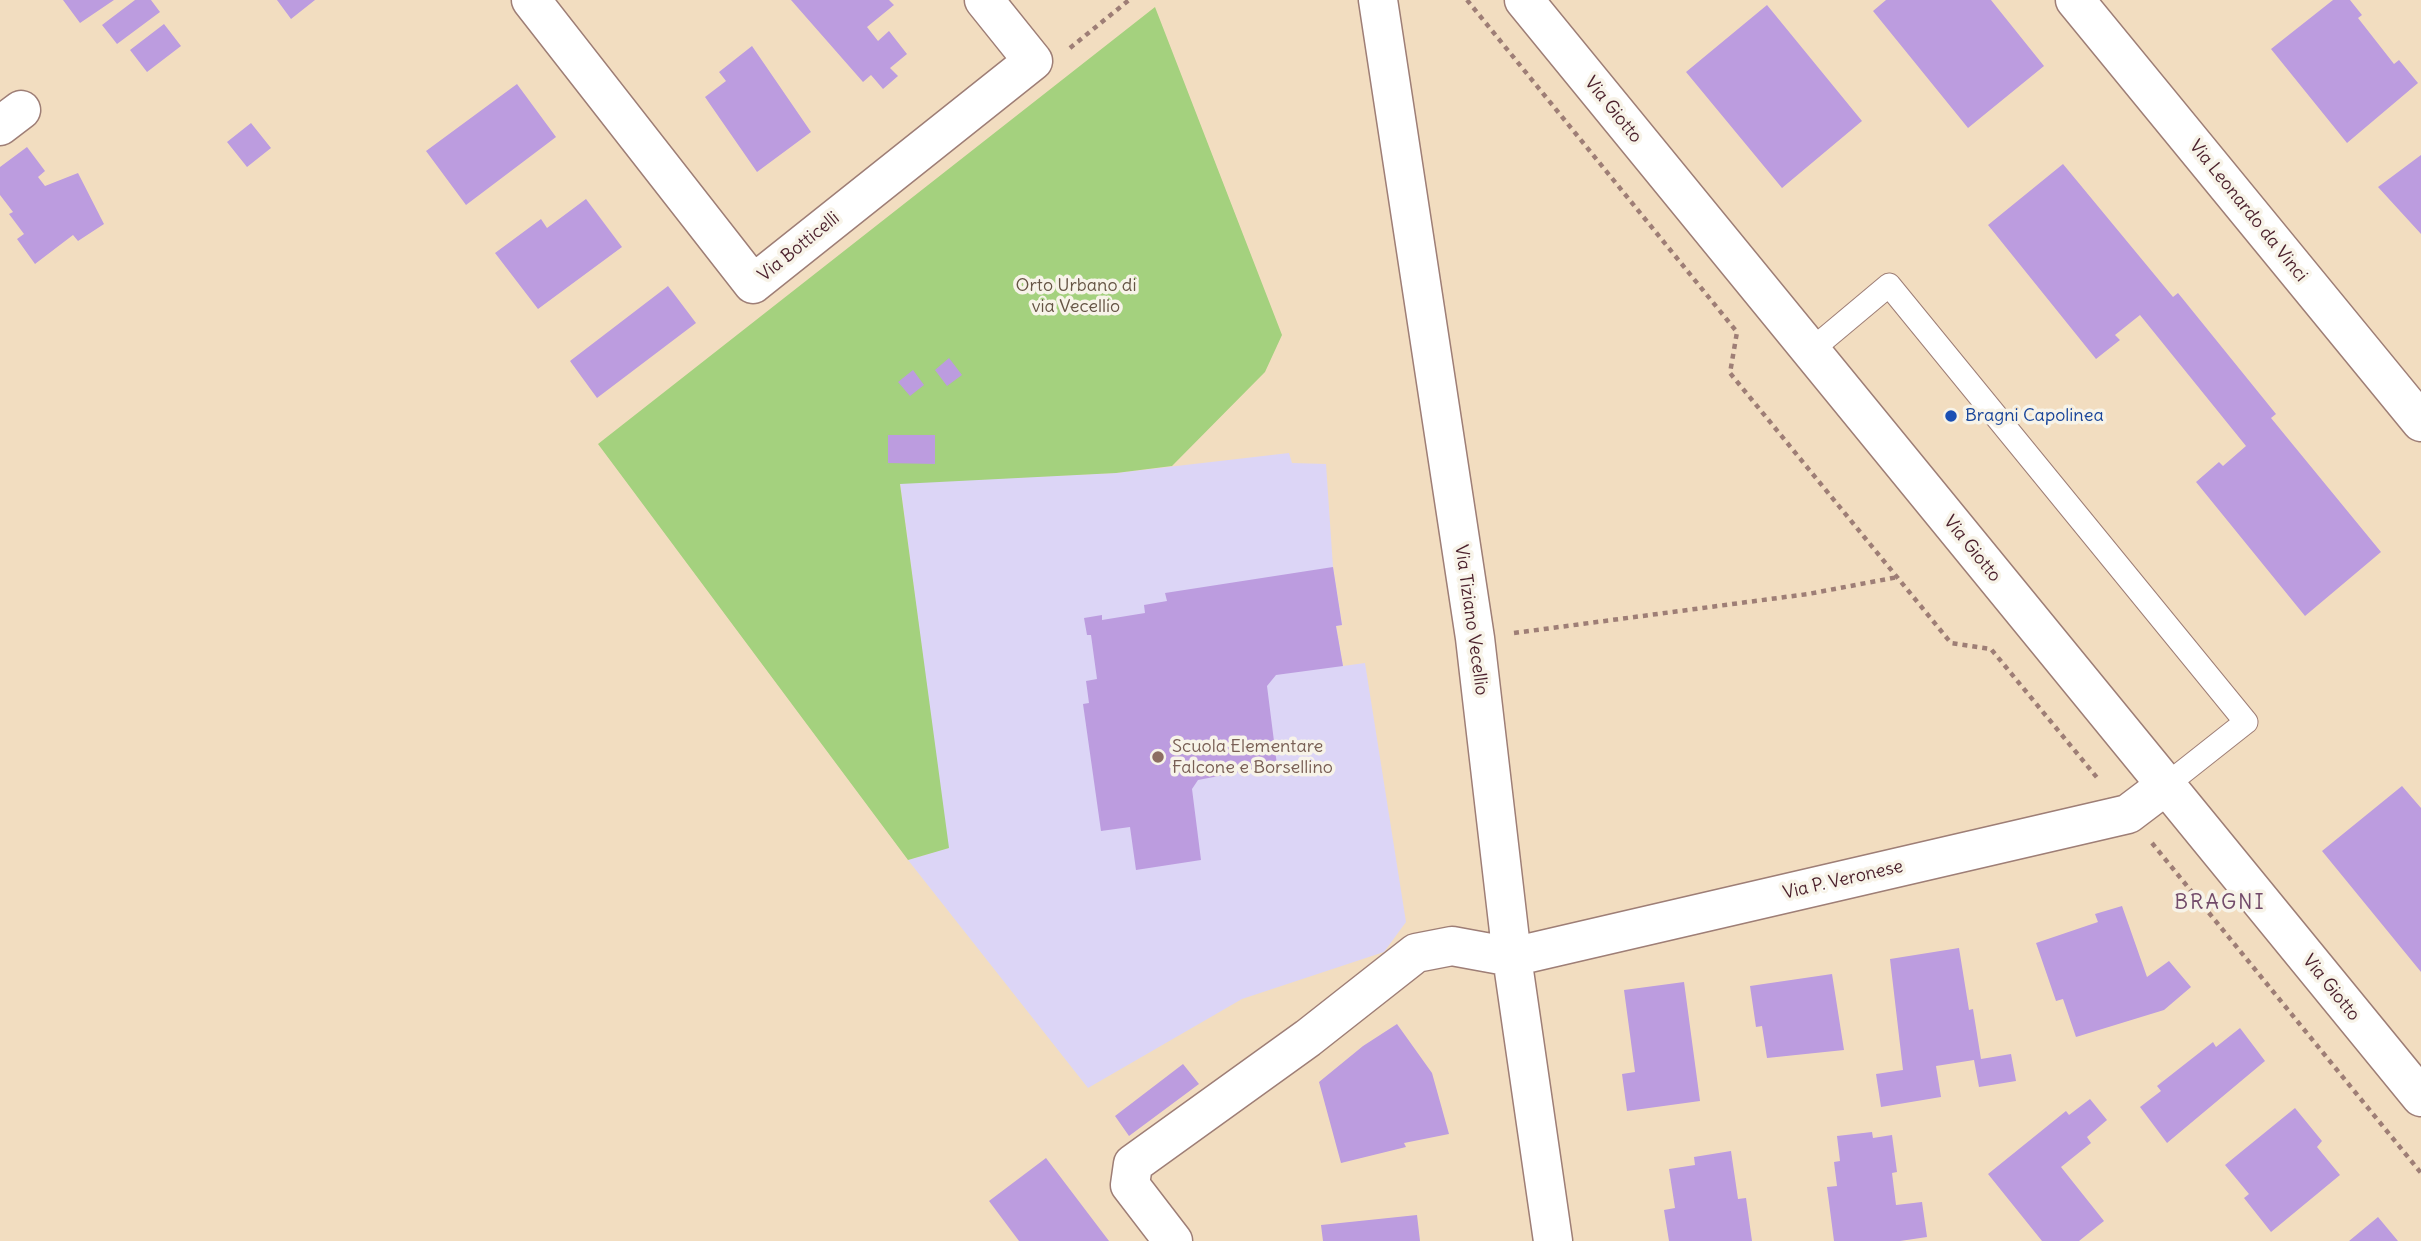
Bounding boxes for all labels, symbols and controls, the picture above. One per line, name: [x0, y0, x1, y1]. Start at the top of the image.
street label: Via Giotto: [1580, 72, 1646, 148]
street label: Via Leonardo da Vinci: [2184, 136, 2312, 286]
street label: Via Botticelli: [754, 208, 844, 286]
park label: Orto Urbano di via Vecellio: [1016, 275, 1136, 318]
place label: Bragni Capolinea: [1965, 405, 2104, 427]
marker: Bragni Capolinea: [1943, 408, 1959, 424]
street label: Via Giotto: [1939, 511, 2005, 587]
street label: Via Tiziano Vecellio: [1450, 543, 1492, 697]
place label: Scuola Elementare Falcone e Borsellino: [1172, 736, 1333, 778]
marker: Scuola Elementare Falcone e Borsellino: [1150, 749, 1166, 765]
street label: Via P. Veronese: [1781, 856, 1905, 904]
district label: BRAGNI: [2175, 890, 2265, 916]
street label: Via Giotto: [2298, 950, 2364, 1026]

